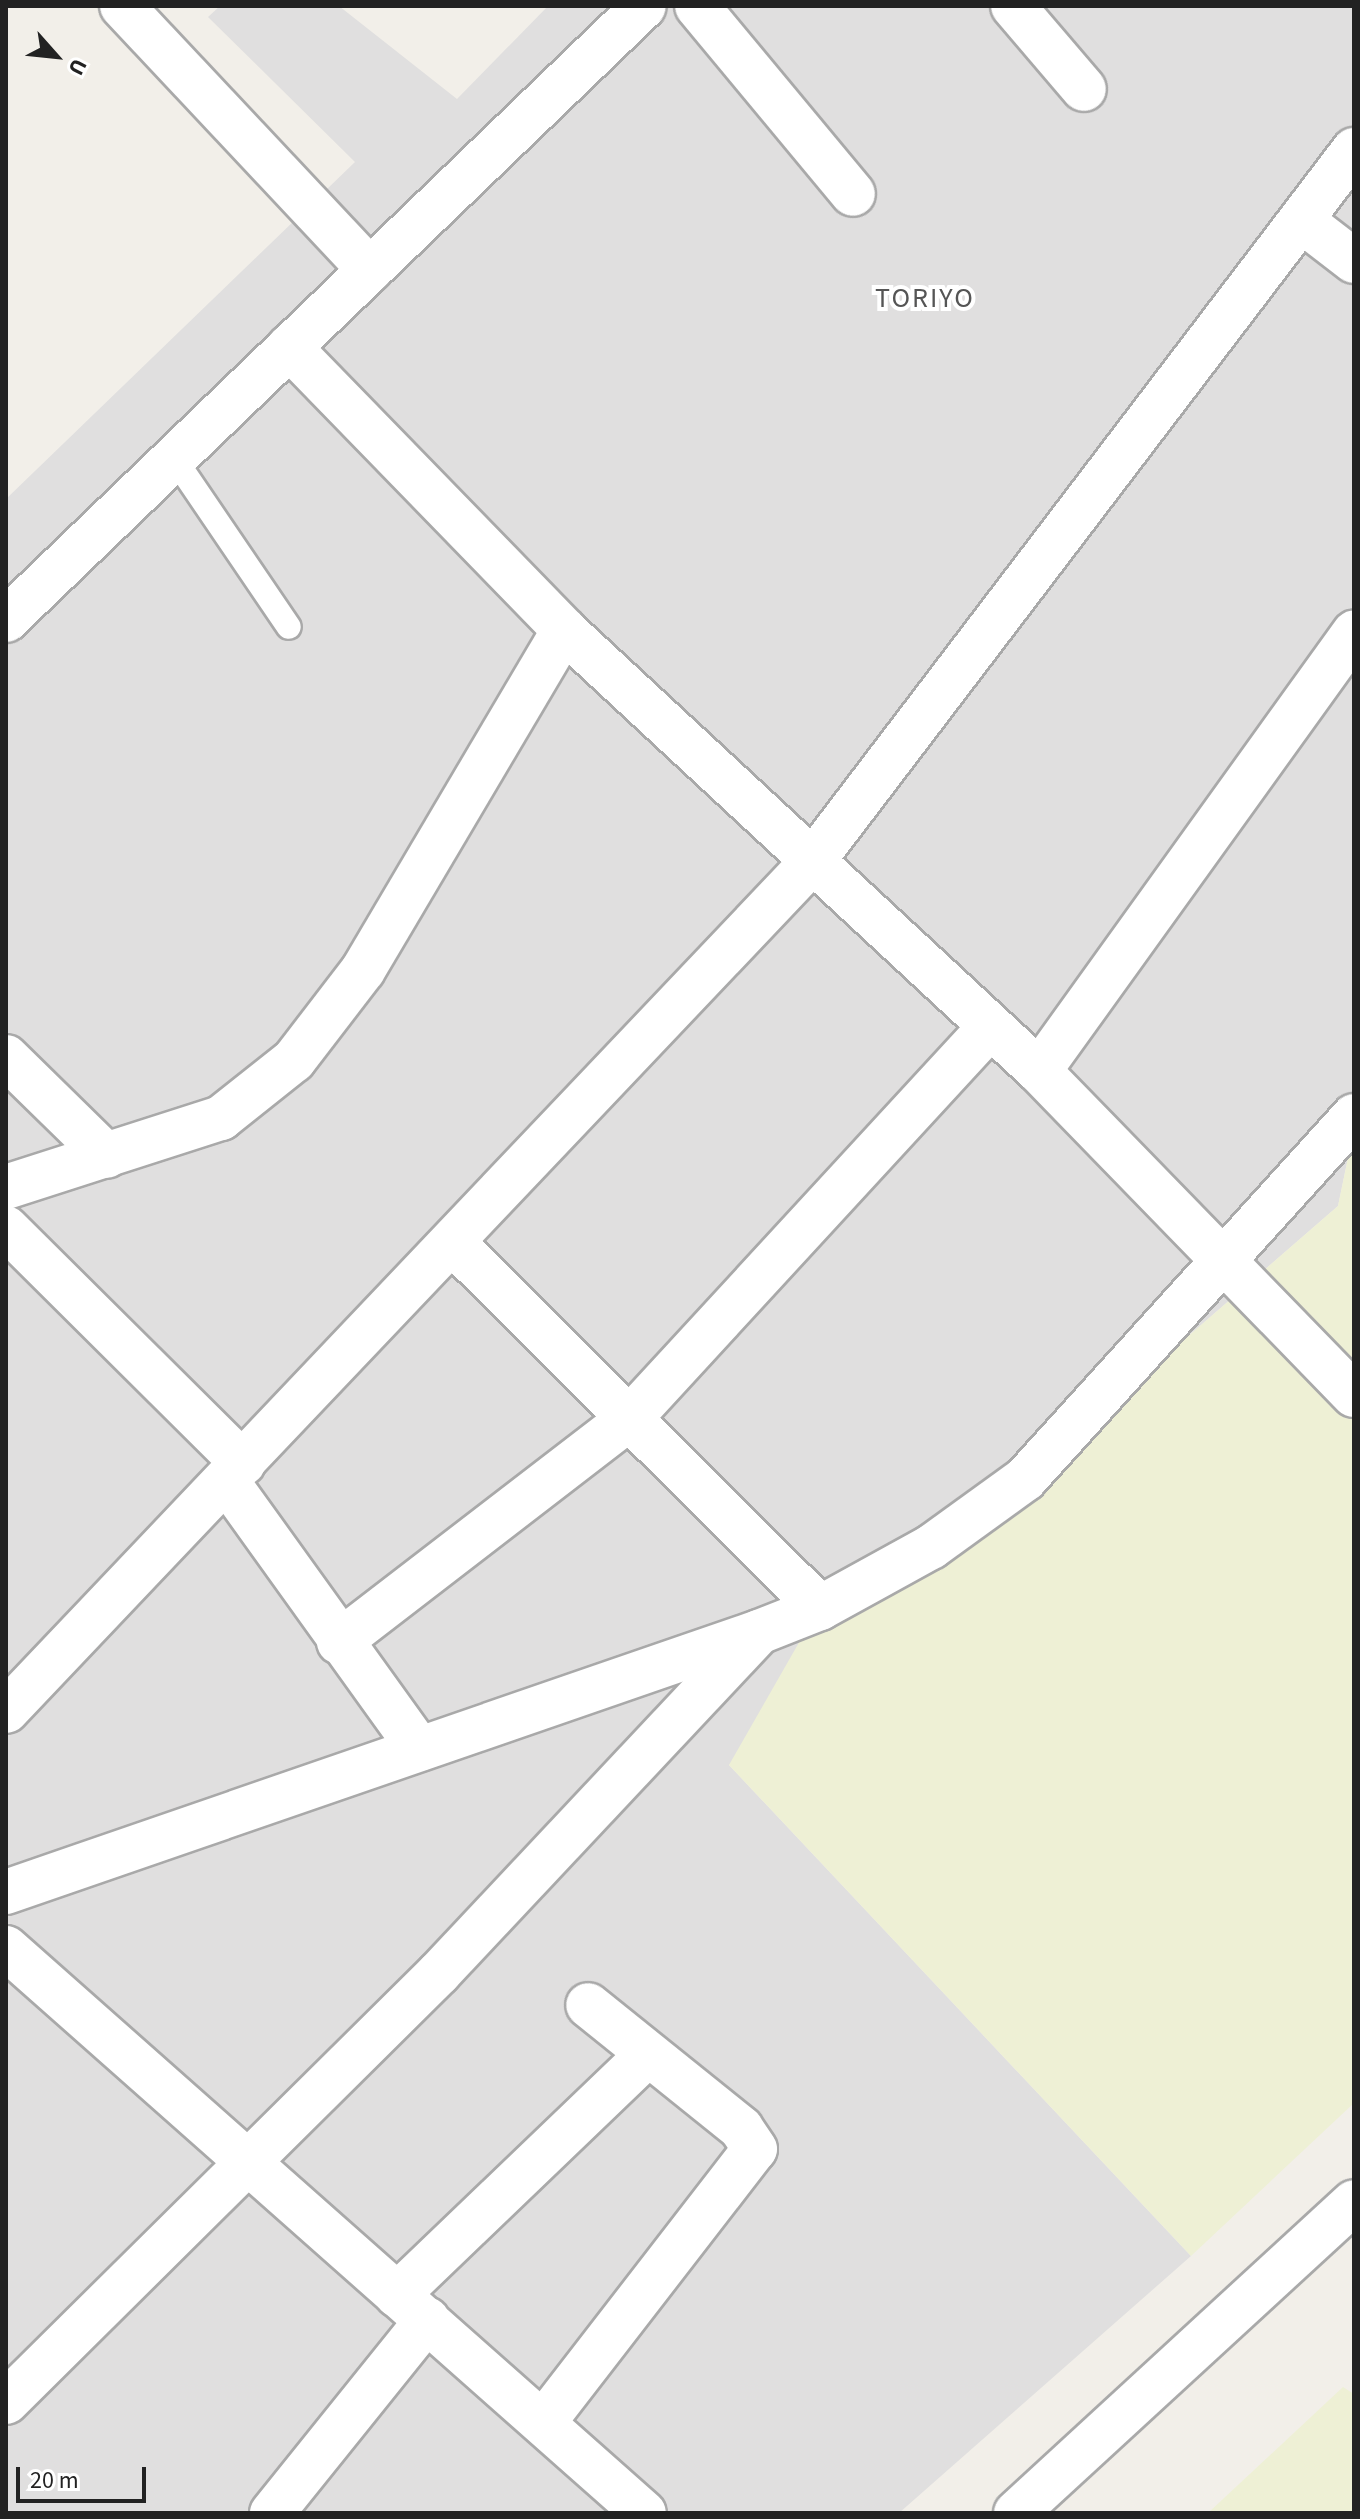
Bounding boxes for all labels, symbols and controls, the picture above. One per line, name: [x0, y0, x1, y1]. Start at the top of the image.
north arrow: [16, 16, 96, 96]
text: U: [60, 53, 95, 81]
district label: TORIYO: [875, 281, 975, 315]
scale bar: [20, 2451, 150, 2501]
text: 20 m: [30, 2463, 79, 2498]

